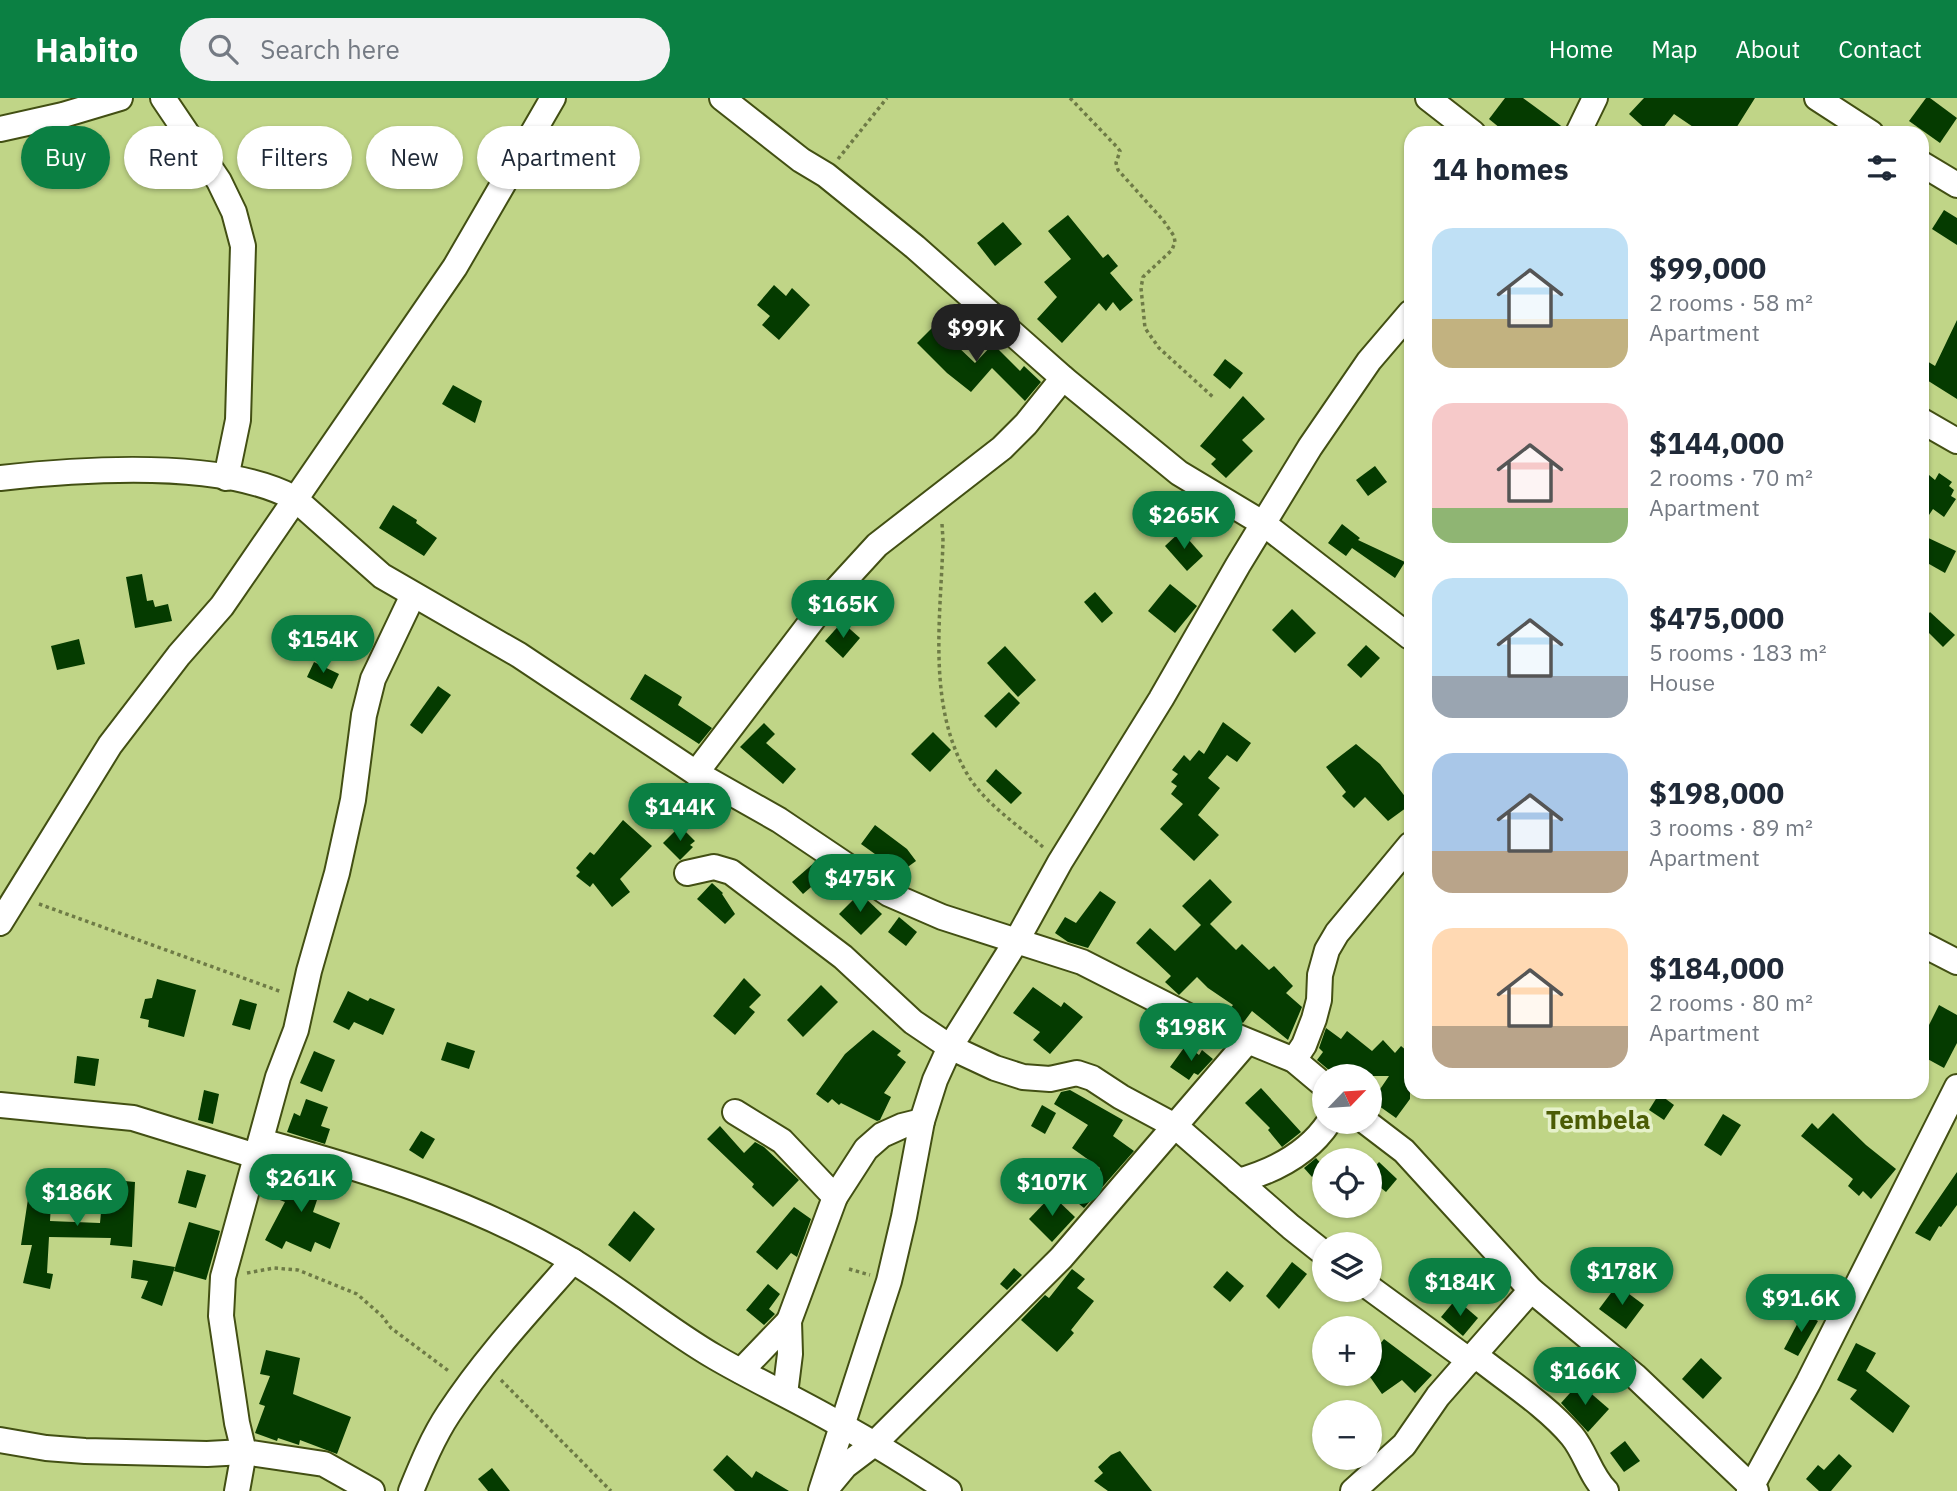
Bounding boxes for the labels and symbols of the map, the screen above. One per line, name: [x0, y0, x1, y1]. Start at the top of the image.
pin: $99K: [935, 304, 1017, 364]
pin: $265K: [1135, 491, 1233, 551]
pin: $165K: [794, 580, 892, 640]
pin: $154K: [274, 616, 372, 675]
pin: $144K: [631, 784, 729, 843]
pin: $475K: [811, 854, 909, 914]
pin: $198K: [1142, 1004, 1240, 1063]
north arrow: [1312, 1064, 1382, 1134]
district label: Tembela: [1546, 1102, 1650, 1136]
pin: $261K: [252, 1154, 350, 1214]
pin: $107K: [1003, 1158, 1101, 1218]
pin: $186K: [28, 1168, 126, 1228]
pin: $178K: [1573, 1248, 1671, 1307]
pin: $184K: [1411, 1258, 1509, 1318]
pin: $91.6K: [1744, 1274, 1858, 1334]
pin: $166K: [1536, 1348, 1634, 1407]

